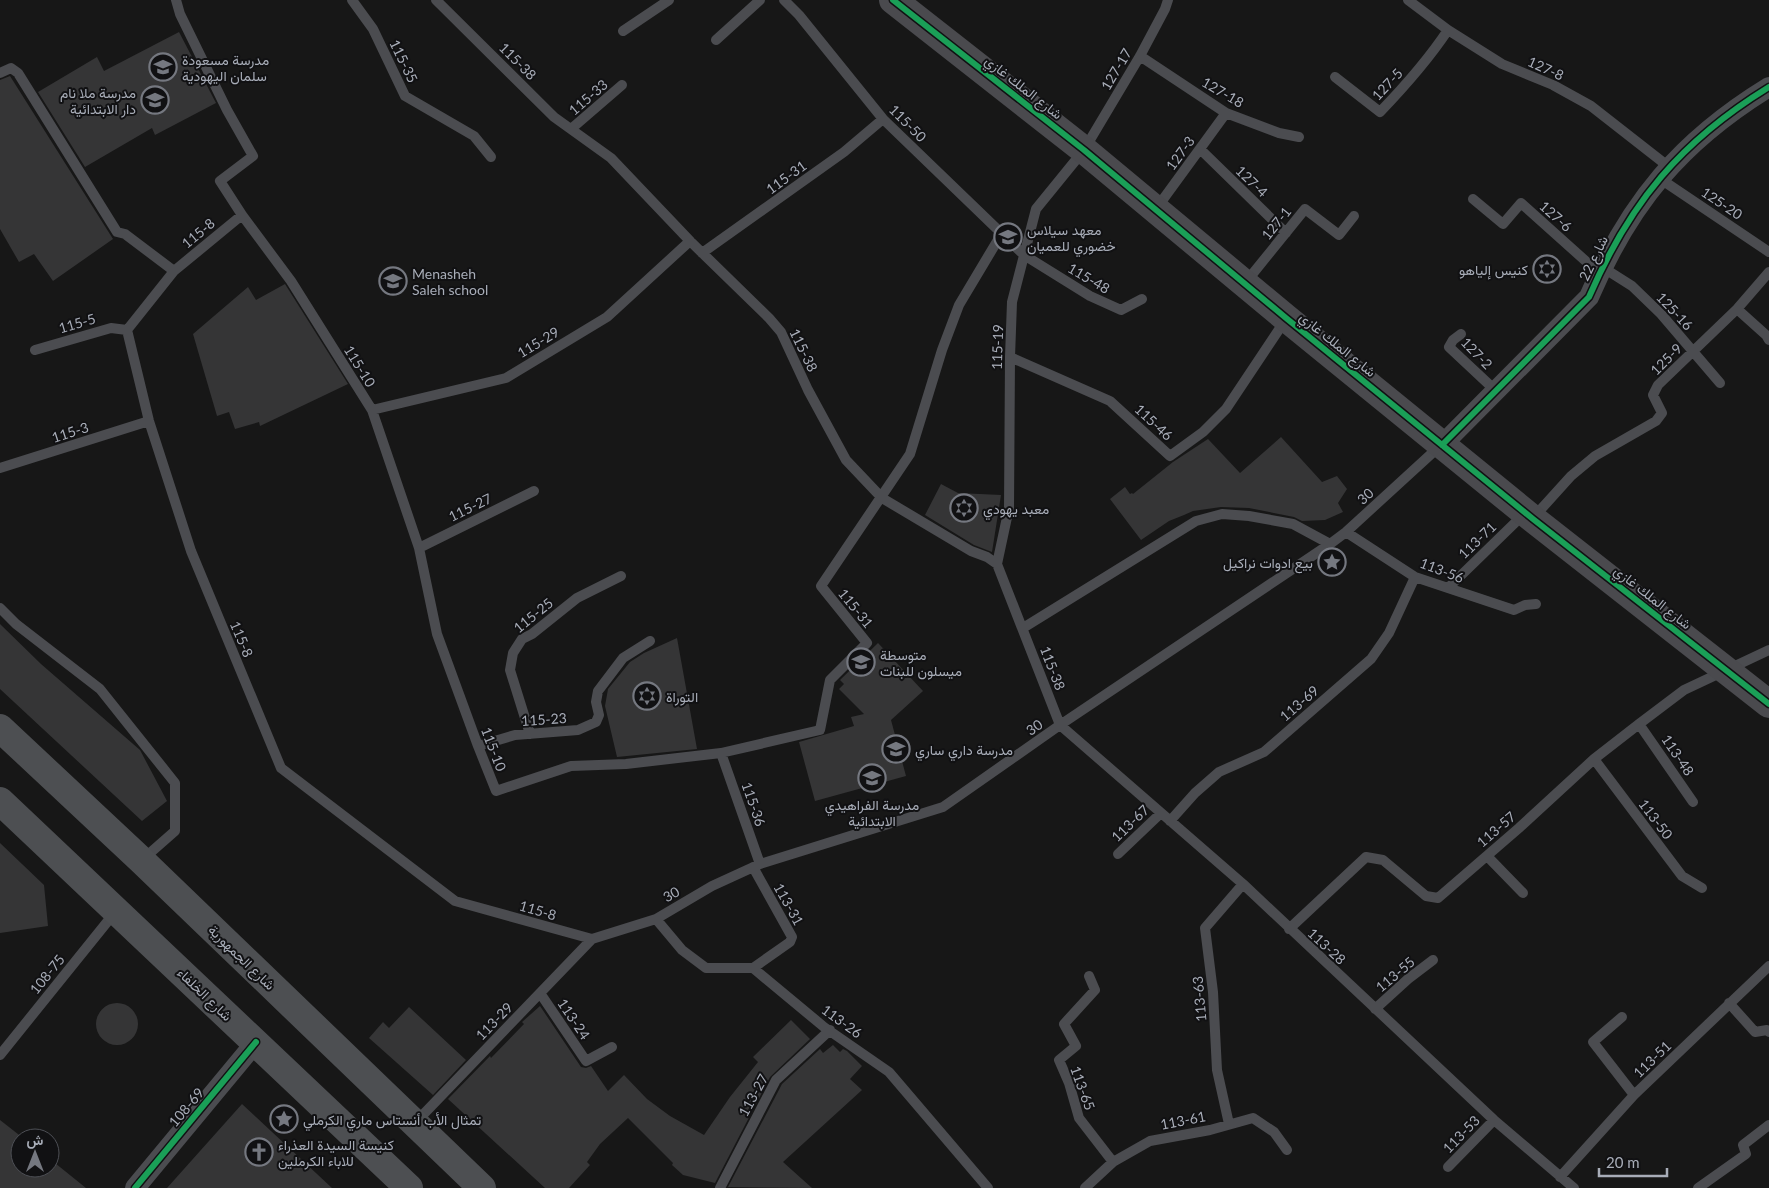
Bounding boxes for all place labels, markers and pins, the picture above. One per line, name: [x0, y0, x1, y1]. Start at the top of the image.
place label: مدرسة مسعودة سلمان اليهودية: [182, 51, 269, 85]
school or university icon: مدرسة مسعودة سلمان اليهودية: [148, 52, 178, 82]
place label: مدرسة ملا نام دار الابتدائية: [60, 84, 136, 118]
school or university icon: مدرسة ملا نام دار الابتدائية: [140, 85, 170, 115]
place label: معهد سيلاس خضوري للعميان: [1027, 221, 1116, 258]
school or university icon: معهد سيلاس خضوري للعميان: [993, 222, 1023, 252]
synagogue icon: كنيس إلياهو: [1532, 254, 1562, 284]
place label: كنيس إلياهو: [1459, 261, 1528, 280]
place label: Menasheh Saleh school: [412, 265, 488, 298]
school or university icon: Menasheh Saleh school: [378, 266, 408, 296]
synagogue icon: معبد يهودي: [949, 493, 979, 523]
place label: معبد يهودي: [983, 500, 1049, 521]
place icon: بيع ادوات نراكيل: [1317, 547, 1347, 577]
place label: بيع ادوات نراكيل: [1223, 554, 1313, 574]
place label: متوسطة ميسلون للبنات: [880, 646, 962, 680]
school or university icon: متوسطة ميسلون للبنات: [846, 647, 876, 677]
synagogue icon: التوراة: [632, 681, 662, 711]
place label: التوراة: [666, 688, 698, 706]
school or university icon: مدرسة داري ساري: [881, 734, 911, 764]
place label: مدرسة داري ساري: [915, 741, 1013, 762]
school or university icon: مدرسة الفراهيدي الابتدائية: [857, 763, 887, 793]
place label: مدرسة الفراهيدي الابتدائية: [825, 796, 919, 830]
place icon: تمثال الأب أنستاس ماري الكرملي: [269, 1104, 299, 1134]
place label: تمثال الأب أنستاس ماري الكرملي: [303, 1111, 481, 1132]
place label: كنيسة السيدة العذراء للاباء الكرملين: [278, 1136, 394, 1170]
church icon: كنيسة السيدة العذراء للاباء الكرملين: [244, 1137, 274, 1167]

